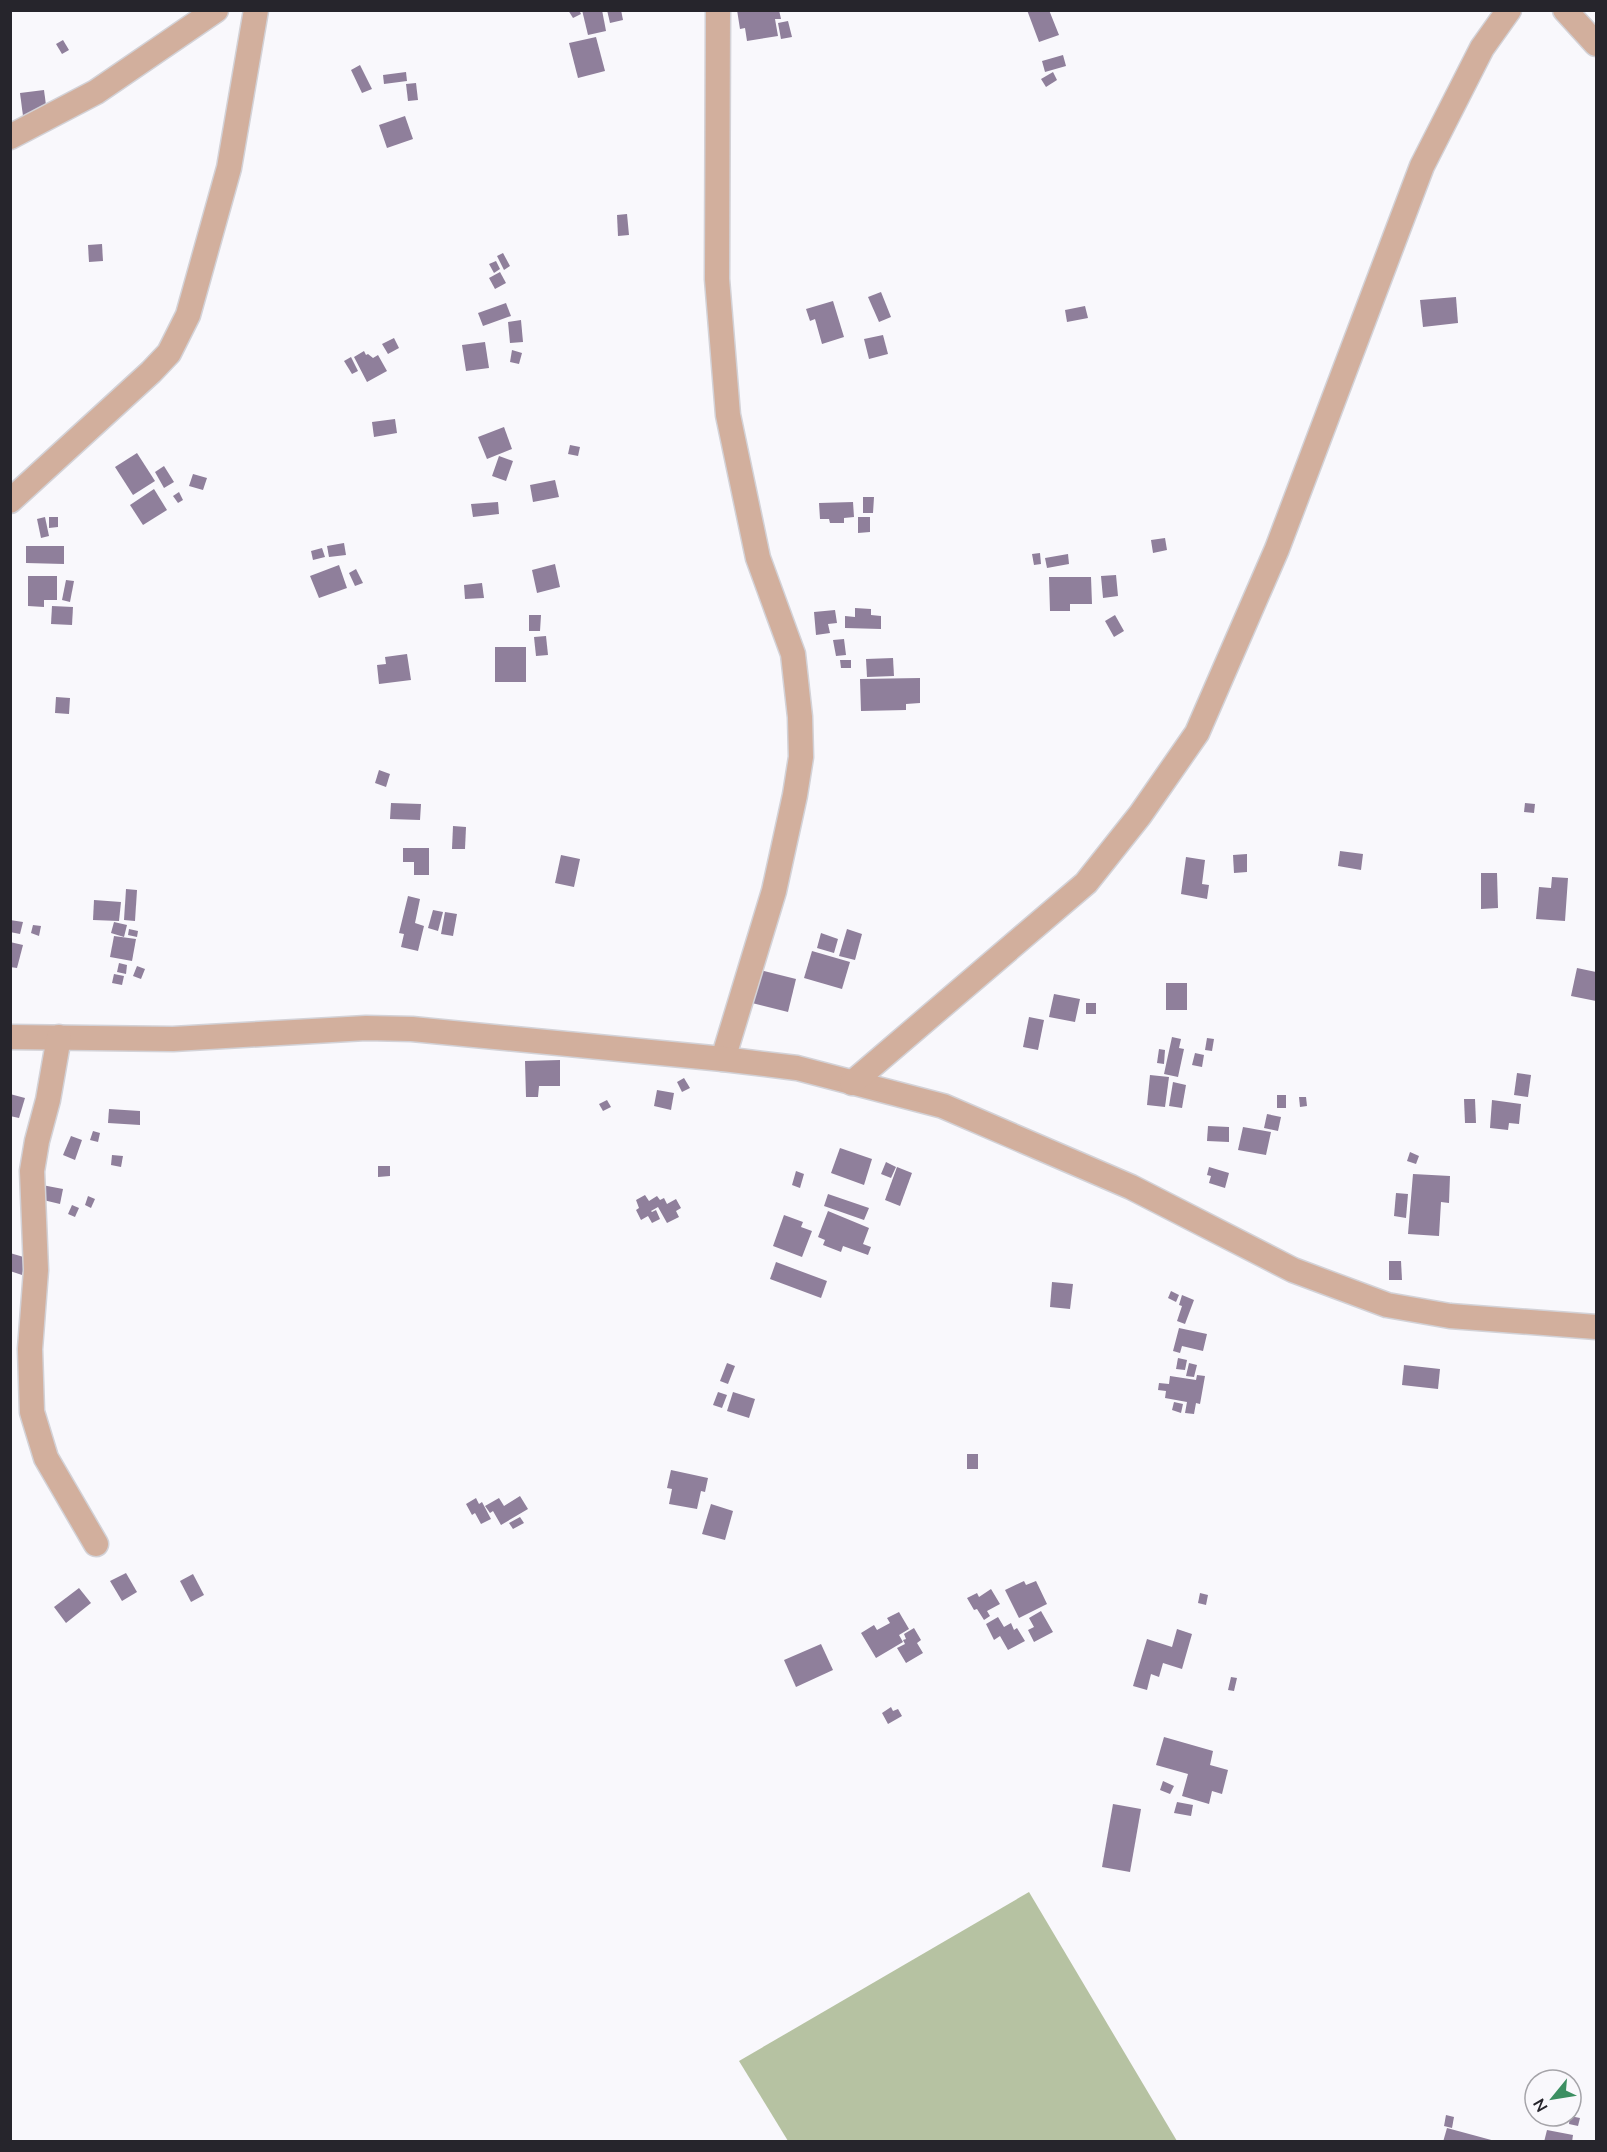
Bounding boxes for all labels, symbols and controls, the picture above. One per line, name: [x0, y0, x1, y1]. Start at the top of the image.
north arrow: [1523, 2068, 1583, 2128]
text: N: [1528, 2095, 1552, 2116]

